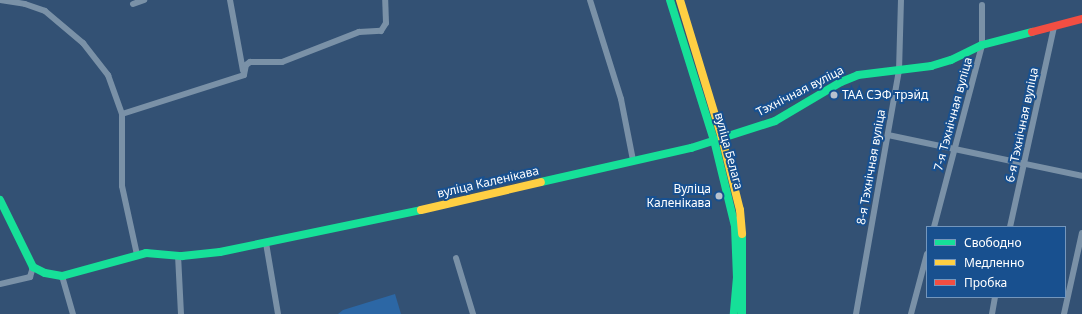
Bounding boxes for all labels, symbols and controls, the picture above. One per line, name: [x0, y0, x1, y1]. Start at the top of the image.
street label: 7-я Тэхнічная вуліца: [931, 56, 975, 172]
street label: Тэхнічная вуліца: [754, 63, 846, 119]
street label: 6-я Тэхнічная вуліца: [1003, 66, 1041, 184]
place label: ТАА СЭФ трэйд: [842, 88, 928, 102]
marker: ТАА СЭФ трэйд: [829, 90, 839, 100]
street label: 8-я Тэхнічная вуліца: [854, 108, 888, 226]
street label: вуліца Белага: [712, 111, 746, 191]
street label: вуліца Каленікава: [436, 163, 540, 201]
place label: Вуліца Каленікава: [647, 182, 711, 210]
marker: Вуліца Каленікава: [714, 191, 724, 201]
legend: [926, 226, 1066, 298]
text: Свободно: [964, 234, 1022, 251]
text: Медленно: [964, 254, 1024, 271]
text: Пробка: [964, 274, 1007, 291]

